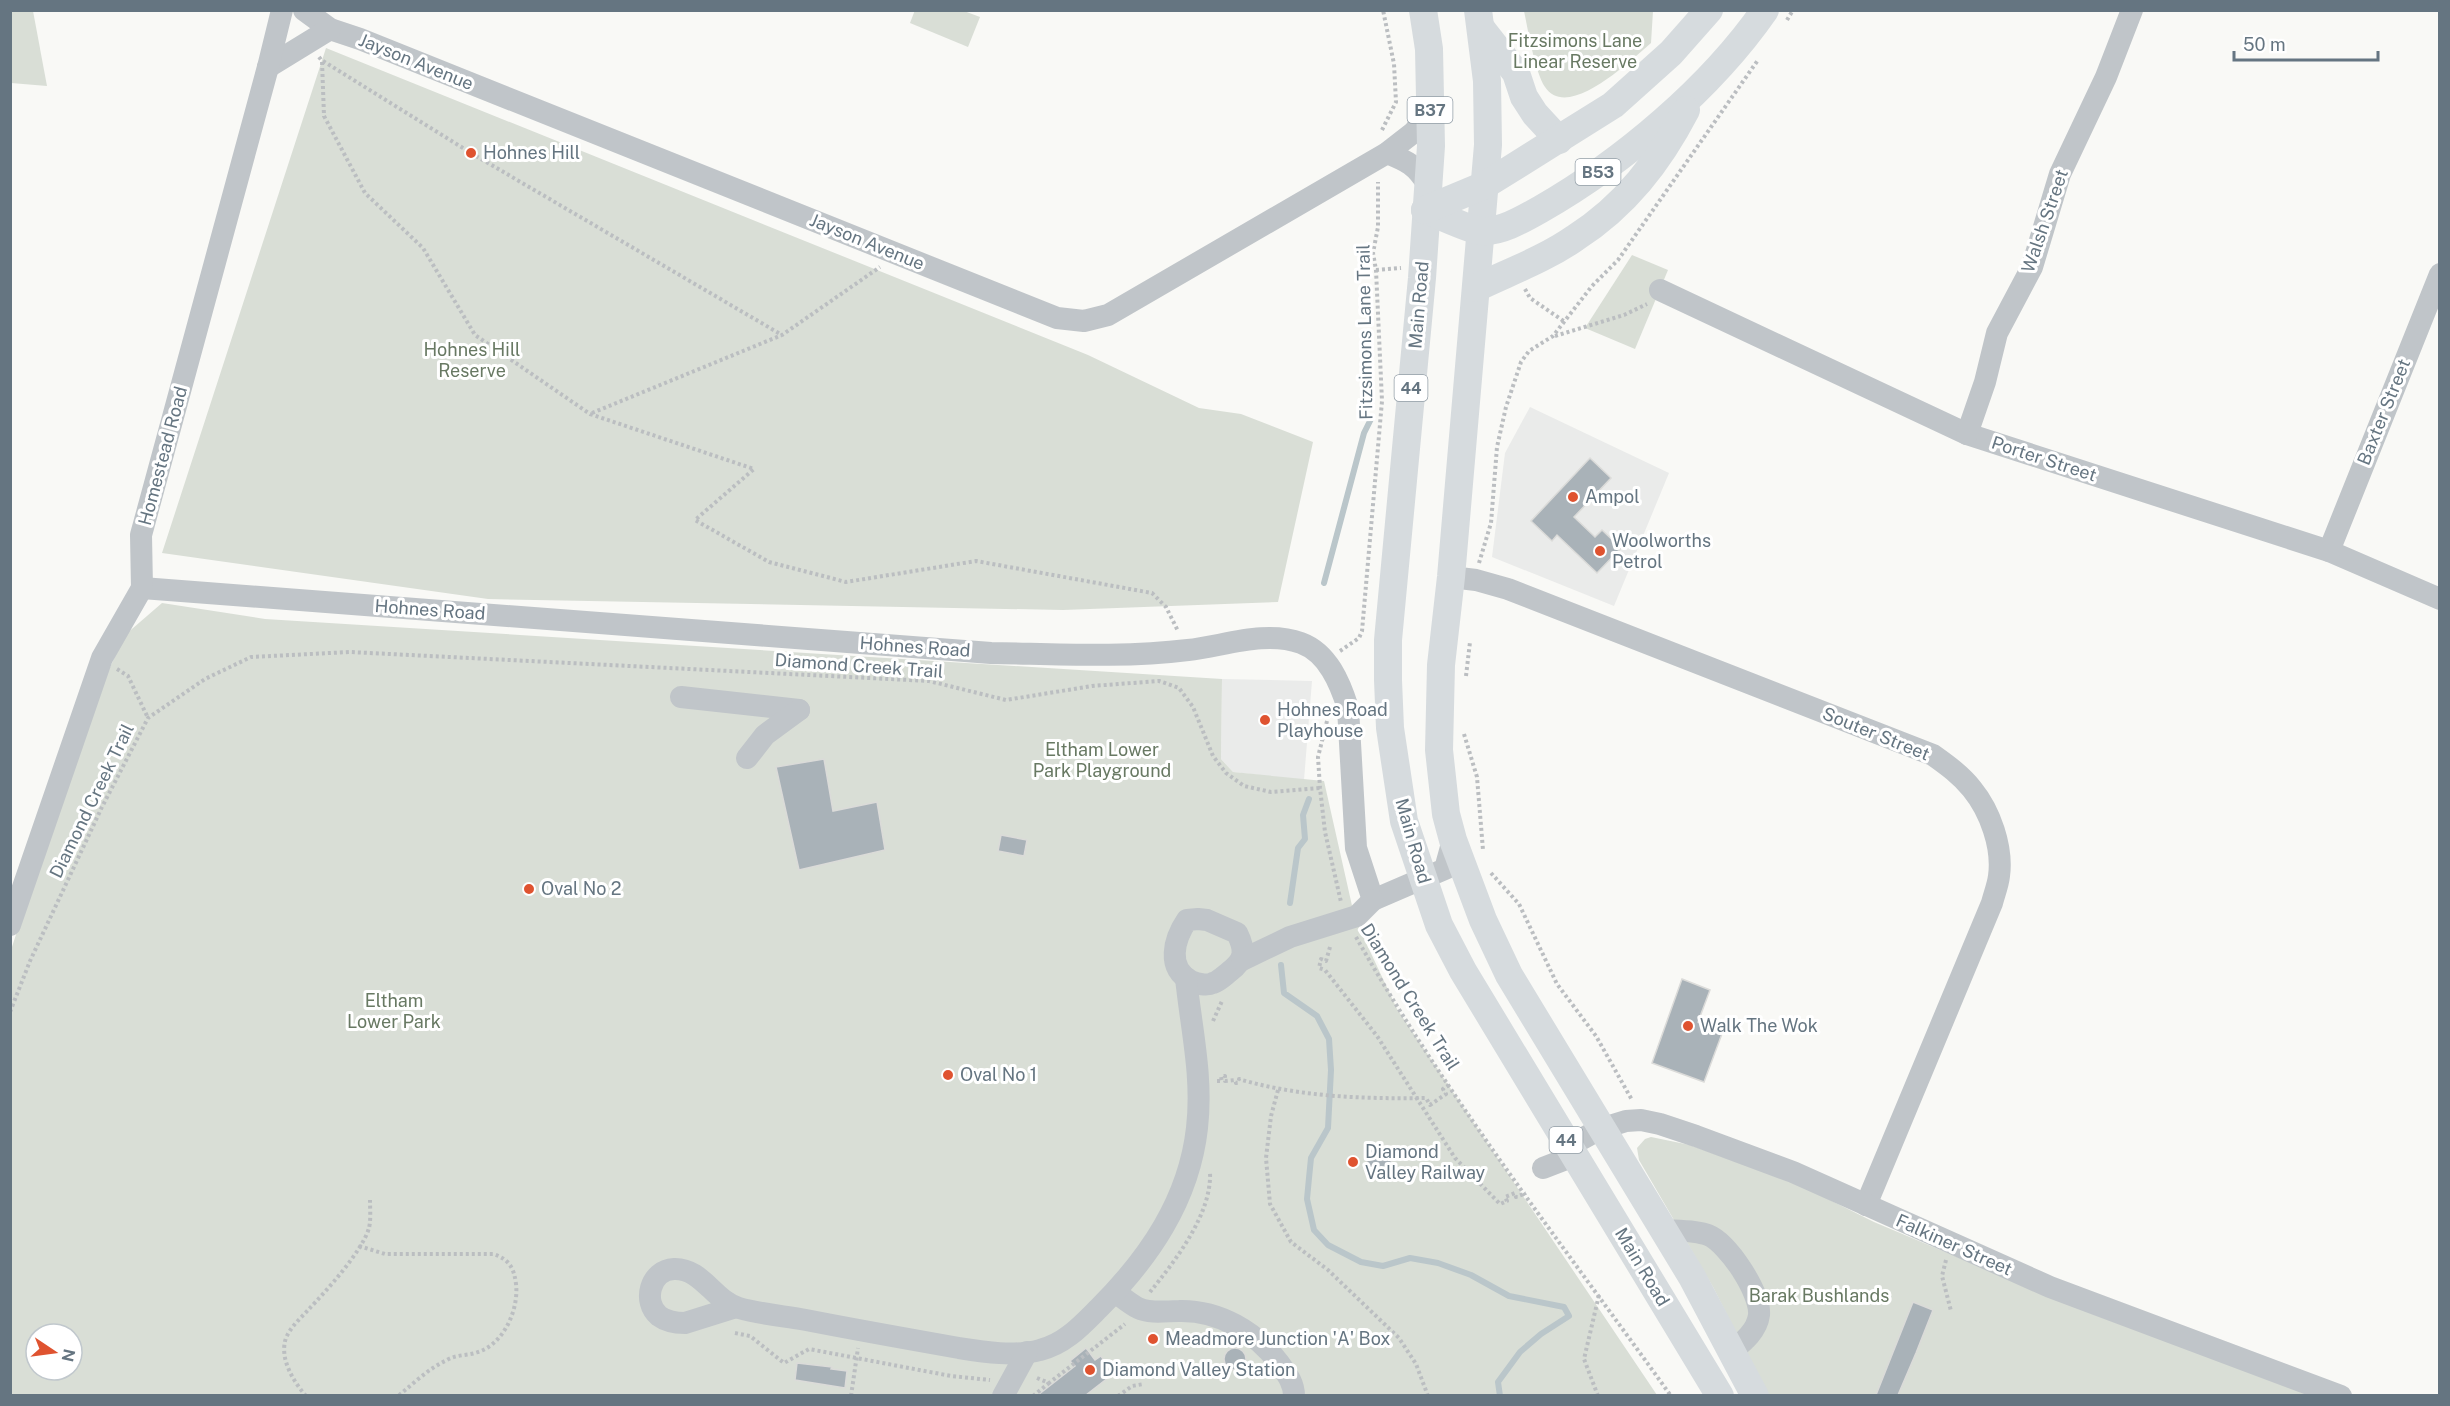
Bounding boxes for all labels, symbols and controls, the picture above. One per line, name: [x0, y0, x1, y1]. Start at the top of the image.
scale bar: [2234, 24, 2378, 62]
street label: Jayson Avenue: [356, 29, 477, 94]
park label: Fitzsimons Lane Linear Reserve: [1508, 30, 1642, 72]
text: 50 m: [2243, 34, 2286, 55]
road number: B37: [1408, 97, 1452, 123]
place label: Hohnes Hill: [483, 142, 580, 163]
marker: Hohnes Hill: [464, 146, 478, 160]
road number: B53: [1576, 159, 1620, 185]
street label: Walsh Street: [2017, 166, 2072, 275]
street label: Jayson Avenue: [807, 209, 928, 274]
street label: Fitzsimons Lane Trail: [1352, 244, 1377, 420]
street label: Main Road: [1404, 260, 1433, 350]
park label: Hohnes Hill Reserve: [423, 339, 521, 381]
street label: Baxter Street: [2353, 356, 2414, 468]
road number: 44: [1394, 375, 1428, 401]
street label: Homestead Road: [134, 384, 191, 528]
street label: Porter Street: [1989, 432, 2099, 485]
place label: Ampol: [1585, 486, 1640, 507]
marker: Ampol: [1566, 490, 1580, 504]
place label: Woolworths Petrol: [1612, 530, 1711, 572]
marker: Woolworths Petrol: [1593, 544, 1607, 558]
street label: Hohnes Road: [374, 595, 486, 624]
street label: Hohnes Road: [859, 632, 971, 661]
street label: Diamond Creek Trail: [774, 649, 944, 682]
place label: Hohnes Road Playhouse: [1277, 699, 1388, 741]
street label: Souter Street: [1820, 703, 1933, 765]
marker: Hohnes Road Playhouse: [1258, 713, 1272, 727]
street label: Diamond Creek Trail: [45, 720, 138, 881]
park label: Eltham Lower Park Playground: [1033, 739, 1171, 781]
street label: Main Road: [1391, 796, 1436, 886]
place label: Oval No 2: [541, 878, 621, 899]
marker: Oval No 2: [522, 882, 536, 896]
street label: Diamond Creek Trail: [1357, 919, 1464, 1074]
park label: Eltham Lower Park: [347, 990, 441, 1032]
place label: Walk The Wok: [1700, 1015, 1818, 1036]
marker: Walk The Wok: [1681, 1019, 1695, 1033]
place label: Oval No 1: [960, 1064, 1037, 1085]
marker: Oval No 1: [941, 1068, 955, 1082]
road number: 44: [1550, 1127, 1582, 1153]
place label: Diamond Valley Railway: [1365, 1141, 1486, 1183]
marker: Diamond Valley Railway: [1346, 1155, 1360, 1169]
street label: Falkiner Street: [1893, 1210, 2016, 1280]
street label: Main Road: [1611, 1224, 1674, 1310]
park label: Barak Bushlands: [1749, 1285, 1889, 1306]
north arrow: [24, 1322, 84, 1382]
place label: Meadmore Junction 'A' Box: [1165, 1328, 1390, 1349]
marker: Meadmore Junction 'A' Box: [1146, 1332, 1160, 1346]
text: N: [57, 1347, 79, 1363]
place label: Diamond Valley Station: [1102, 1359, 1295, 1380]
marker: Diamond Valley Station: [1083, 1363, 1097, 1377]

